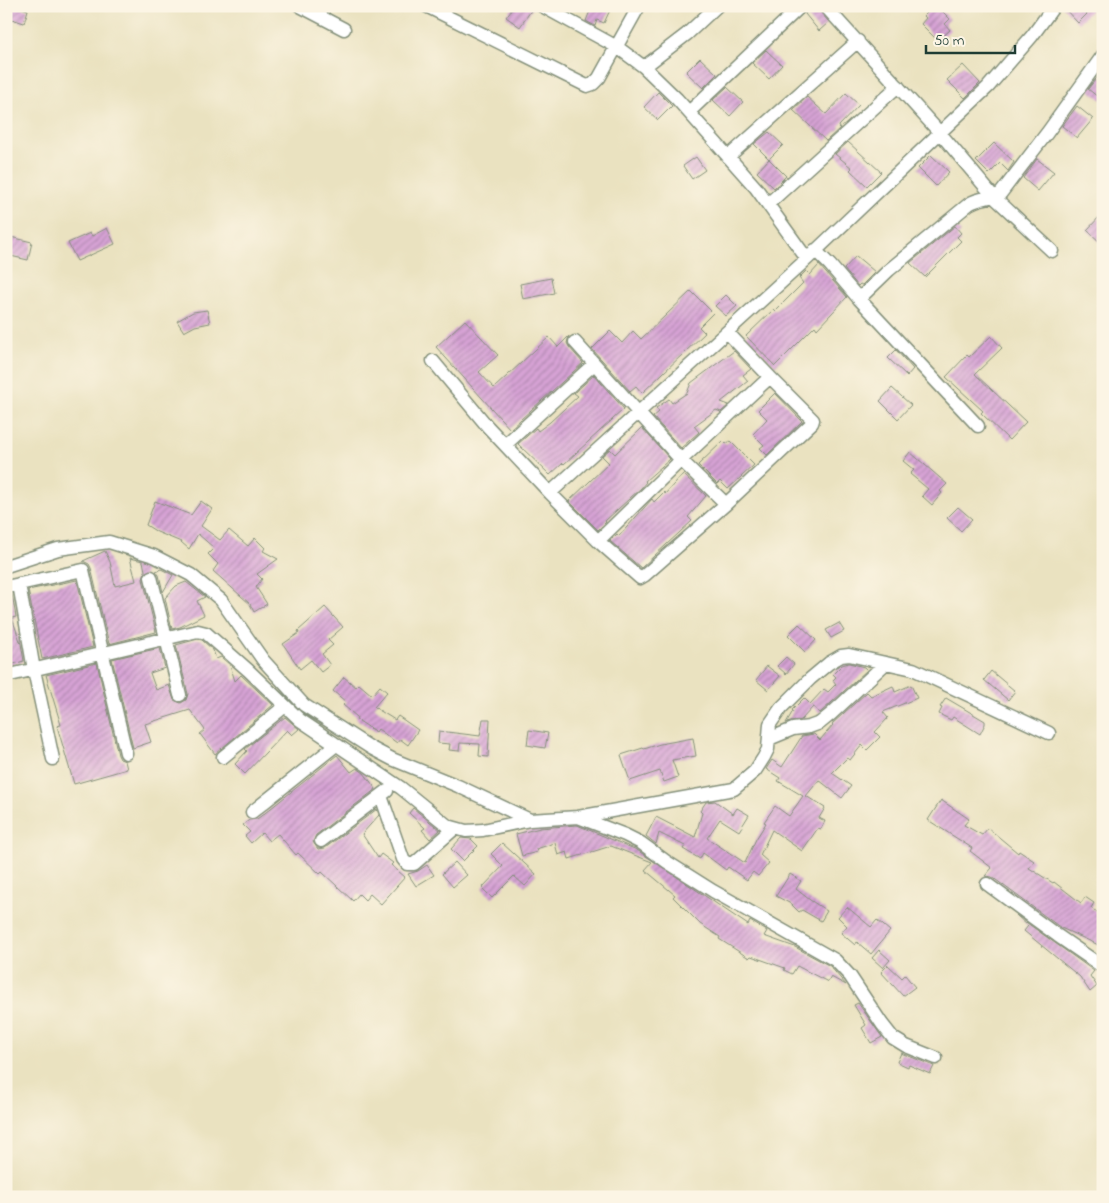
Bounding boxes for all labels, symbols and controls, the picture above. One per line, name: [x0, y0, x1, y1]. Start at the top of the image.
scale bar: [926, 22, 1015, 54]
text: 50 m: [934, 30, 965, 52]

